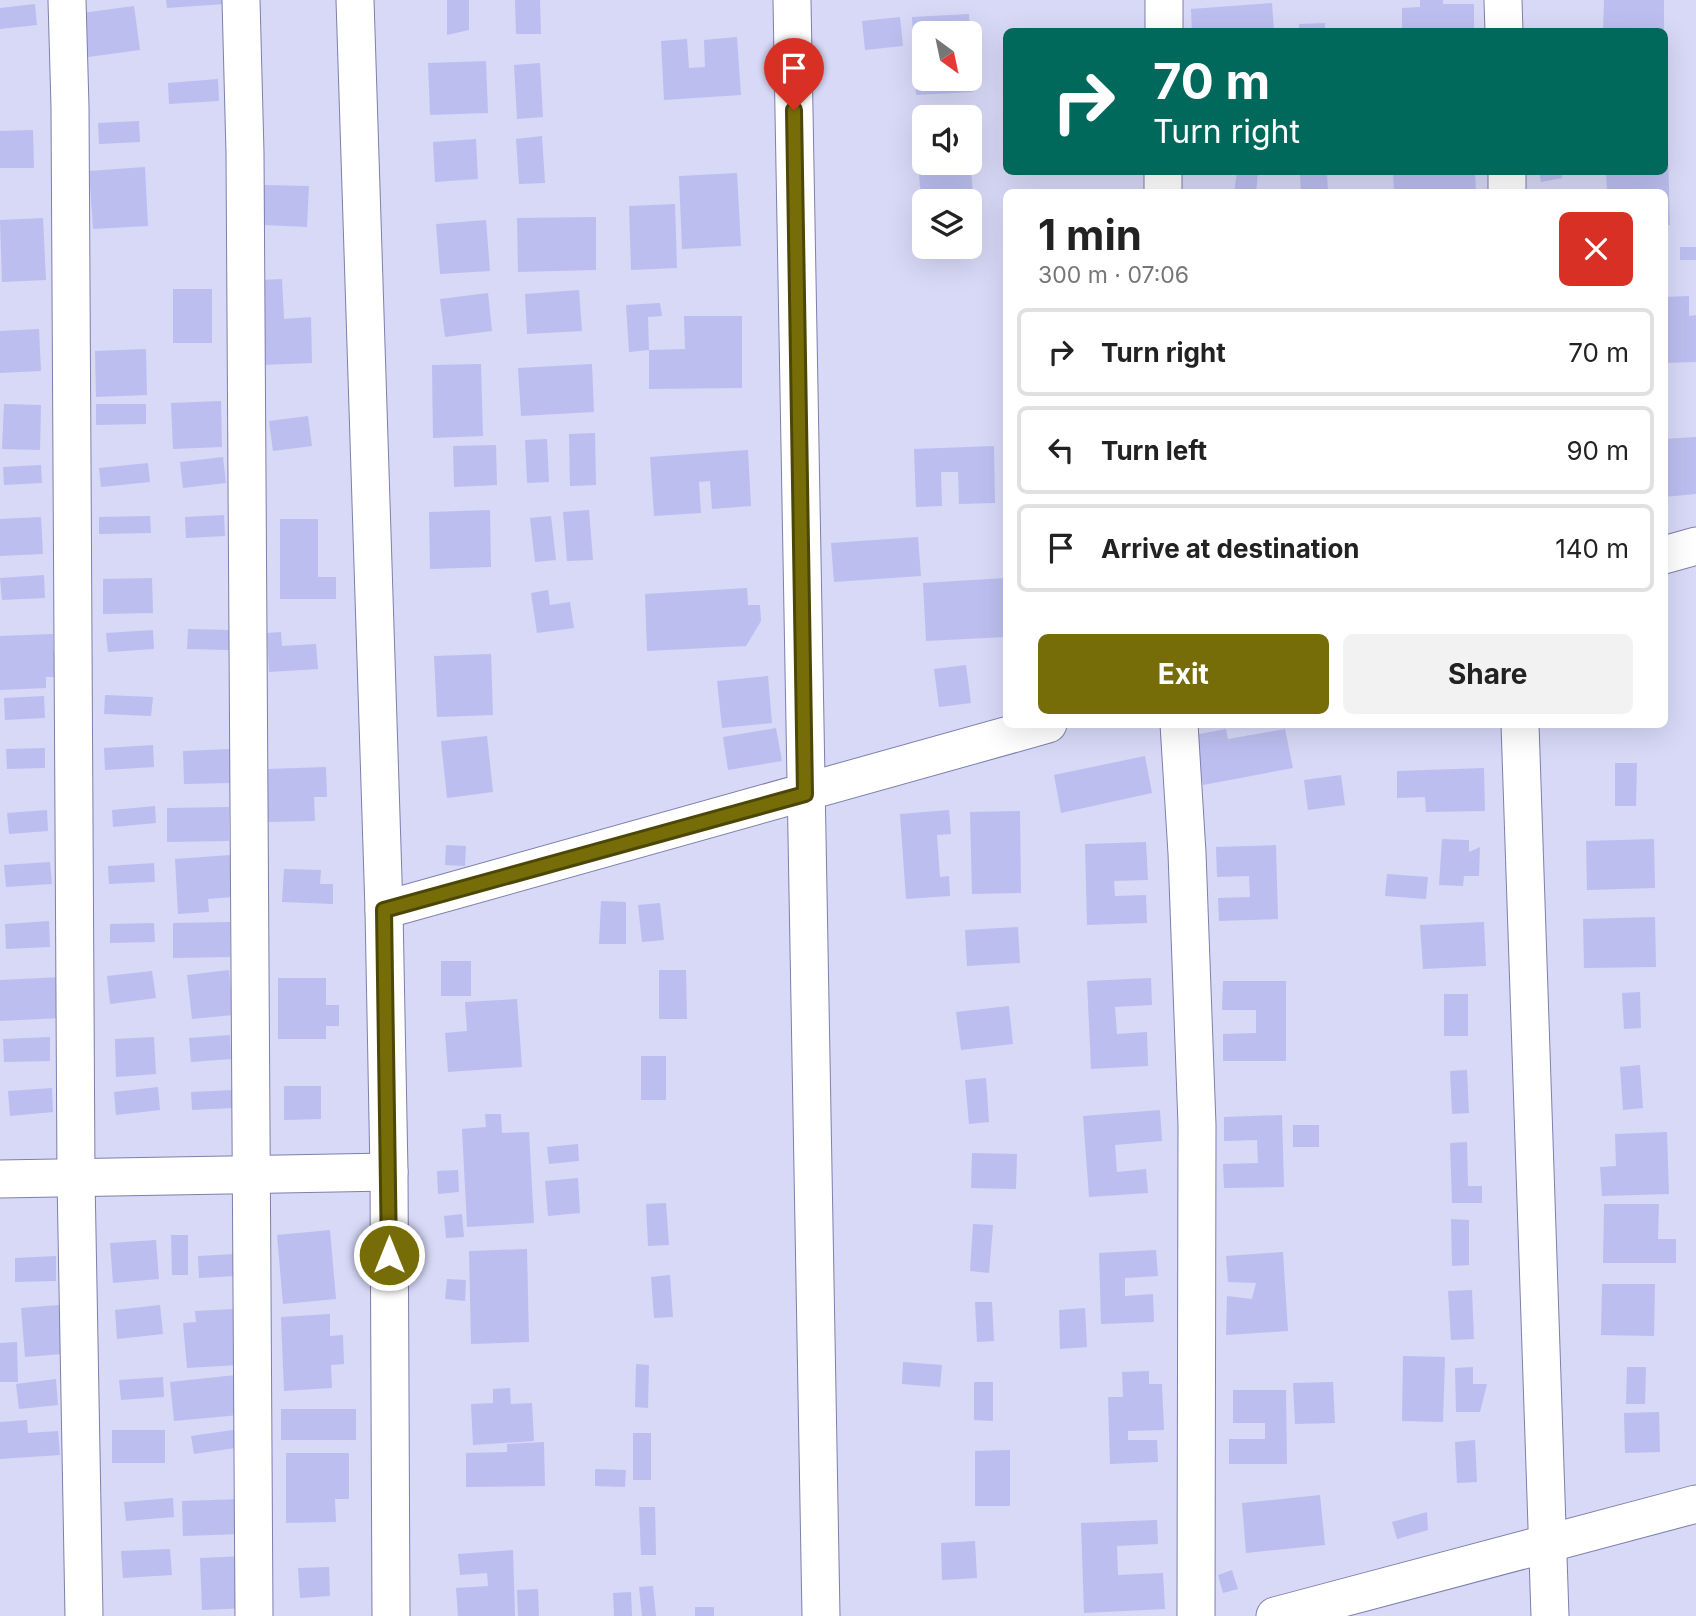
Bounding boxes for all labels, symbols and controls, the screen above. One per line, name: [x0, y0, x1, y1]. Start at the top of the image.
north arrow: [912, 21, 982, 91]
map controls: [912, 21, 982, 259]
pin: [764, 38, 824, 110]
icon: arrive: [775, 49, 813, 87]
text: 70 m: [1153, 52, 1270, 111]
icon: right: [1038, 56, 1129, 147]
button: sound: [912, 105, 982, 175]
text: Turn right: [1153, 112, 1300, 151]
button: layers: [912, 189, 982, 259]
text: 1 min: [1038, 209, 1142, 260]
button: close: [1559, 212, 1633, 286]
text: 300 m · 07:06: [1038, 261, 1189, 289]
icon: right: [1042, 333, 1080, 371]
text: Turn right: [1101, 337, 1226, 368]
text: 70 m: [1568, 337, 1629, 368]
icon: left: [1042, 431, 1080, 469]
text: Turn left: [1101, 435, 1207, 466]
text: 90 m: [1566, 435, 1629, 466]
icon: arrive: [1042, 529, 1080, 567]
text: Arrive at destination: [1101, 533, 1360, 564]
text: 140 m: [1555, 533, 1629, 564]
button: Exit: [1038, 634, 1329, 714]
button: Share: [1343, 634, 1633, 714]
position arrow: [352, 1218, 426, 1292]

